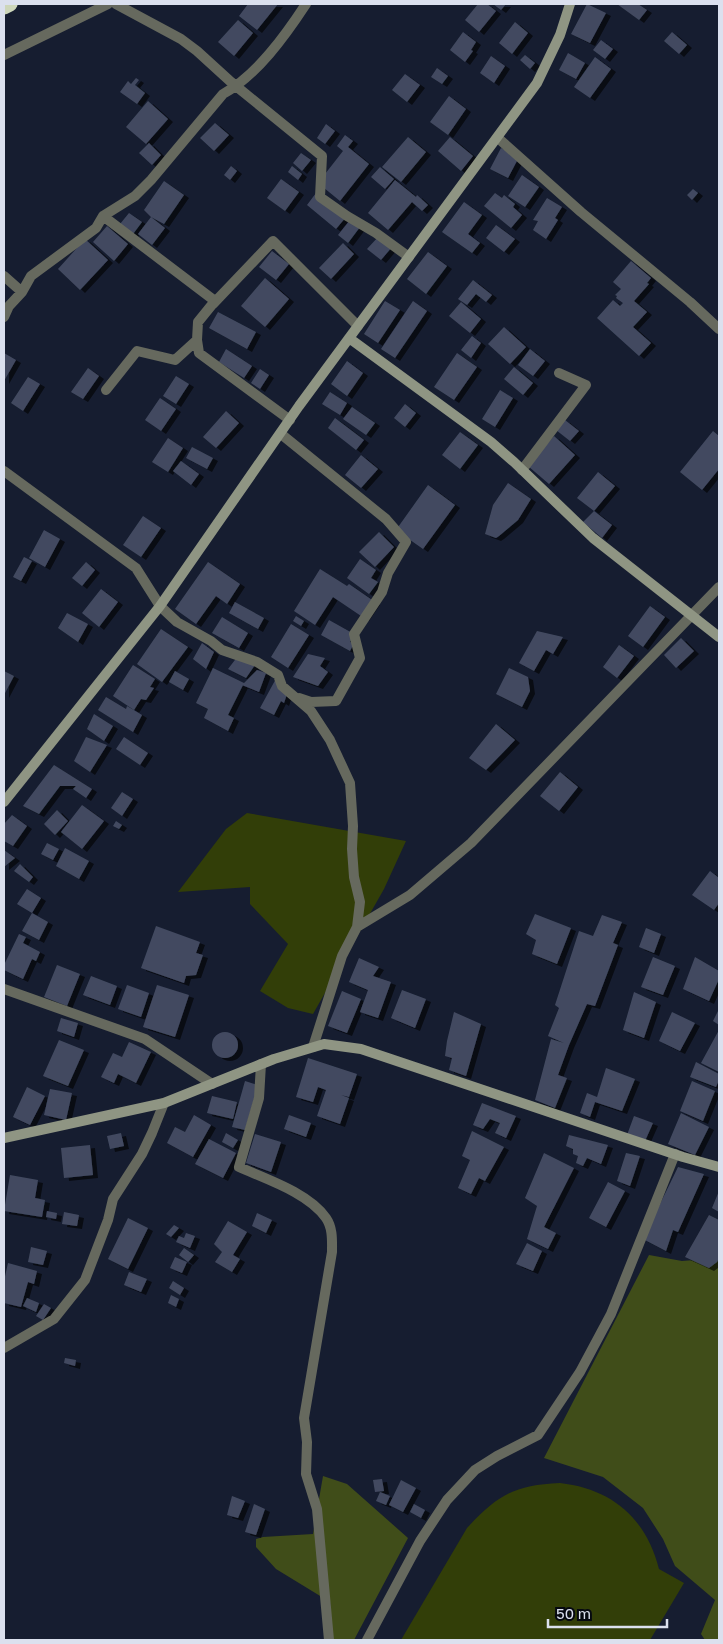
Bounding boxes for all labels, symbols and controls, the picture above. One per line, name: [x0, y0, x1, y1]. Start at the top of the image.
scale bar: [548, 1596, 667, 1628]
text: 50 m: [556, 1604, 591, 1622]

